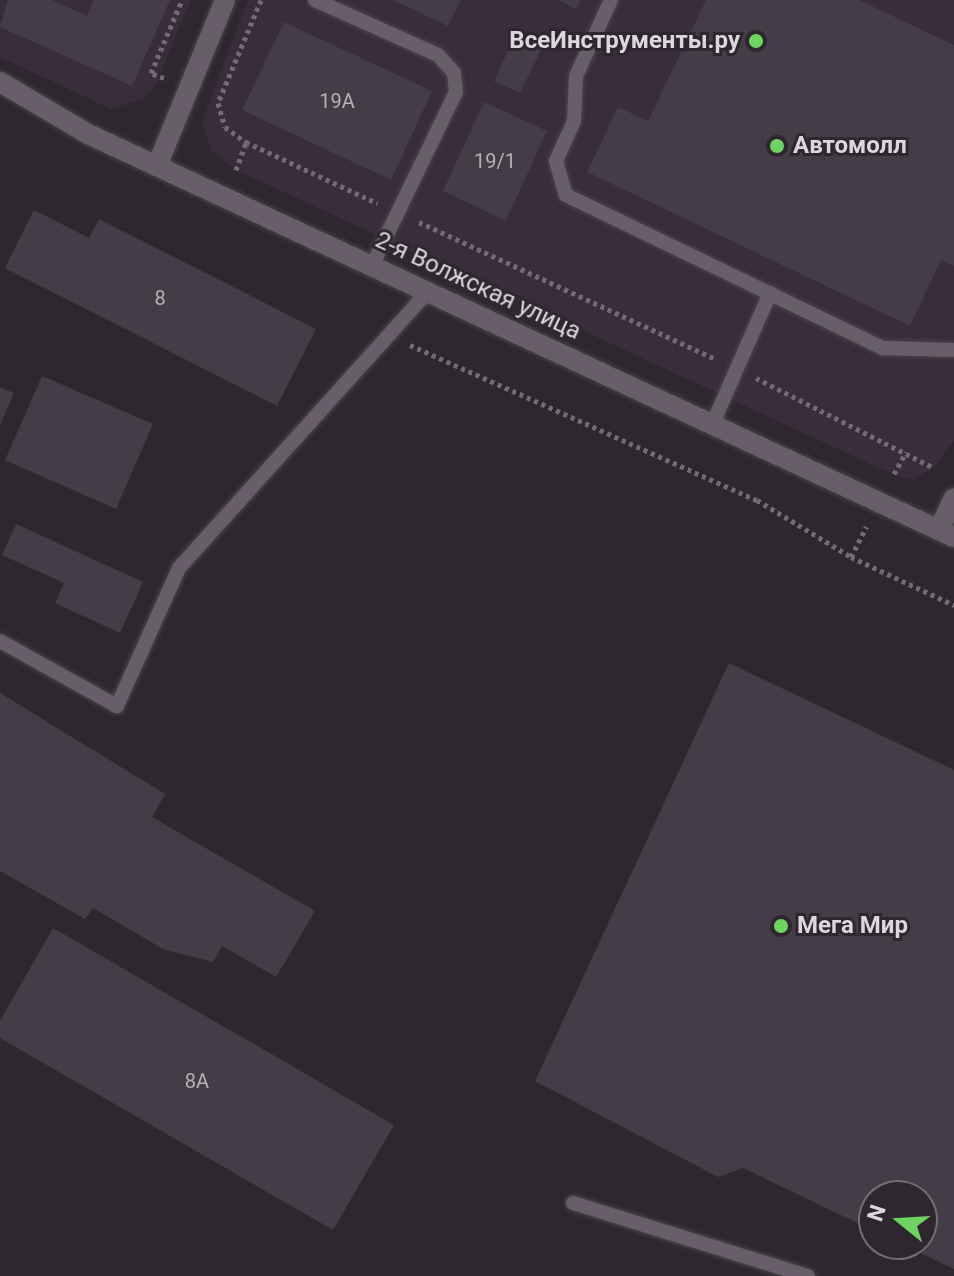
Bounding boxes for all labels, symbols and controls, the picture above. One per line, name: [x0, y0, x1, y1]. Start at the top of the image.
place label: ВсеИнструменты.ру: [509, 27, 740, 55]
marker: ВсеИнструменты.ру: [747, 32, 765, 50]
house number: 19А: [319, 89, 355, 113]
place label: Автомолл: [793, 132, 907, 160]
marker: Автомолл: [768, 137, 786, 155]
house number: 19/1: [474, 149, 516, 173]
street label: 2-я Волжская улица: [371, 226, 585, 346]
house number: 8: [154, 286, 166, 310]
place label: Мега Мир: [797, 912, 908, 940]
marker: Мега Мир: [772, 917, 790, 935]
house number: 8А: [185, 1069, 209, 1093]
north arrow: [858, 1180, 938, 1260]
text: N: [862, 1202, 891, 1224]

